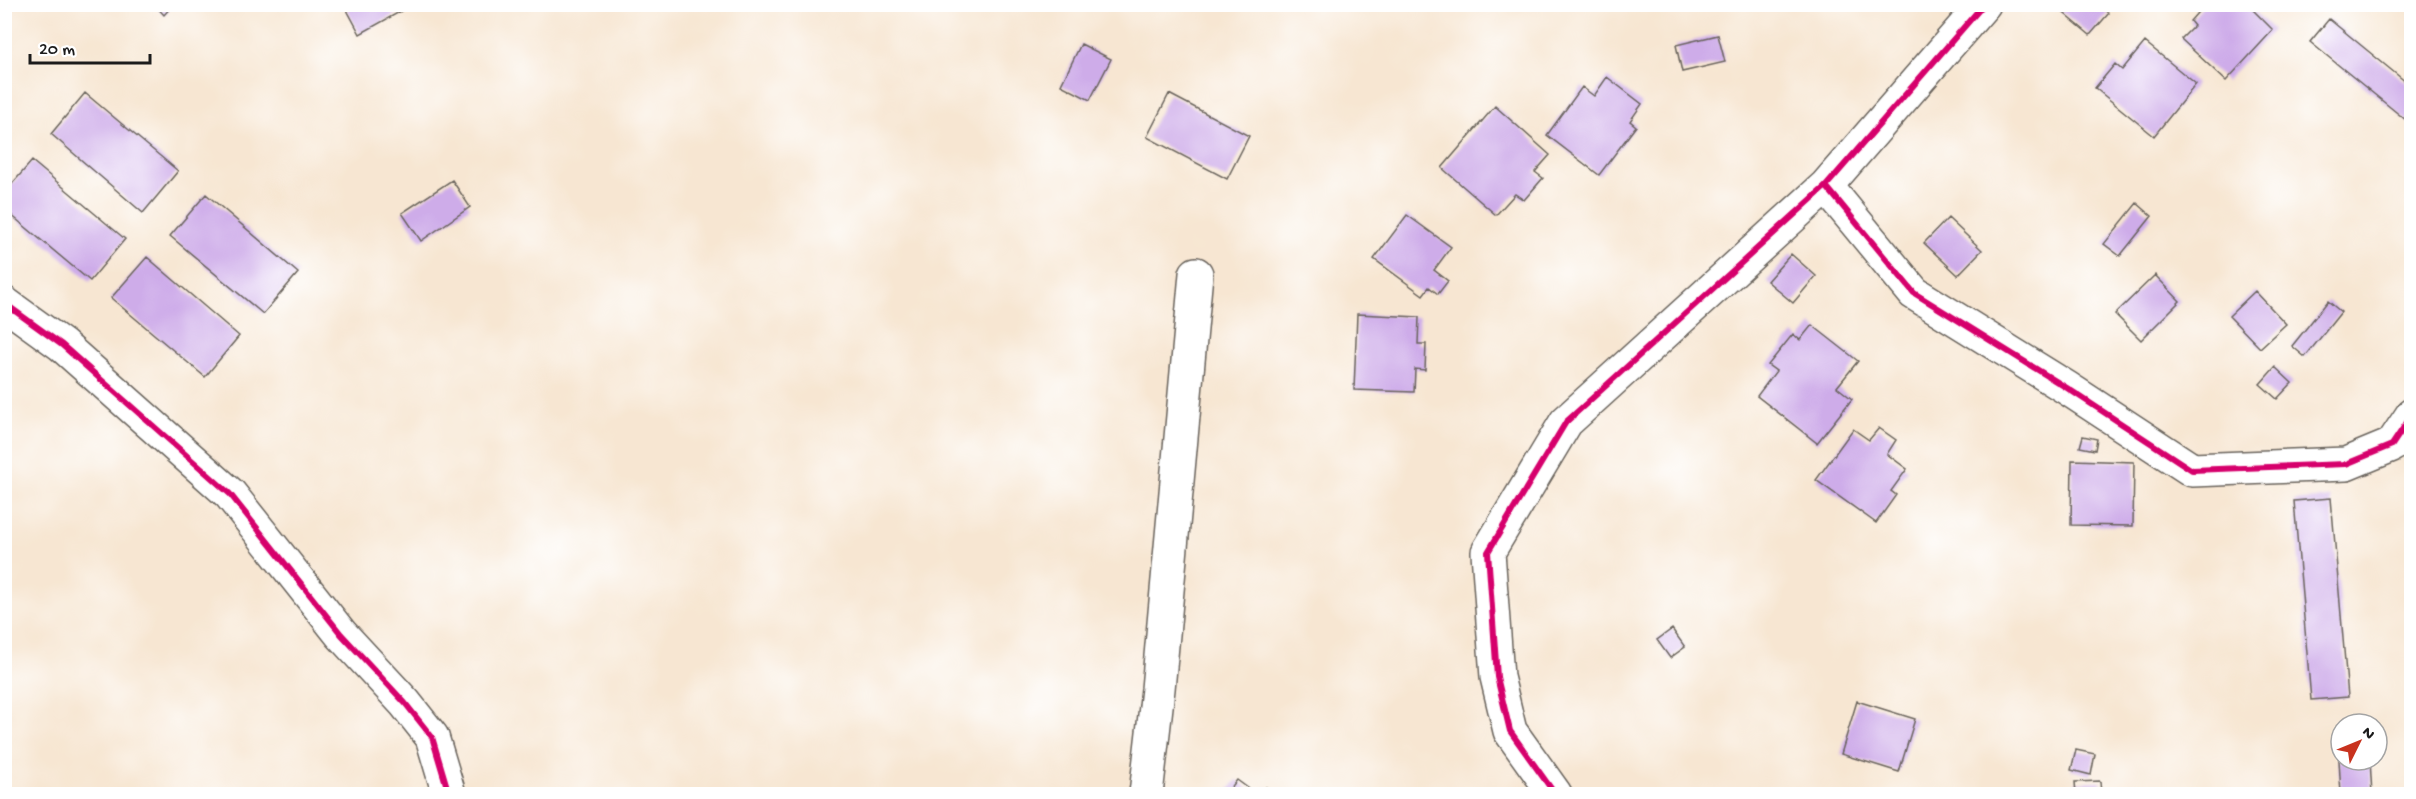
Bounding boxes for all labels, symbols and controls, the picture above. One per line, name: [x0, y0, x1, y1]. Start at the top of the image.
scale bar: [30, 27, 150, 65]
text: 20 m: [39, 40, 75, 61]
north arrow: [2329, 712, 2389, 772]
text: N: [2357, 724, 2378, 745]

